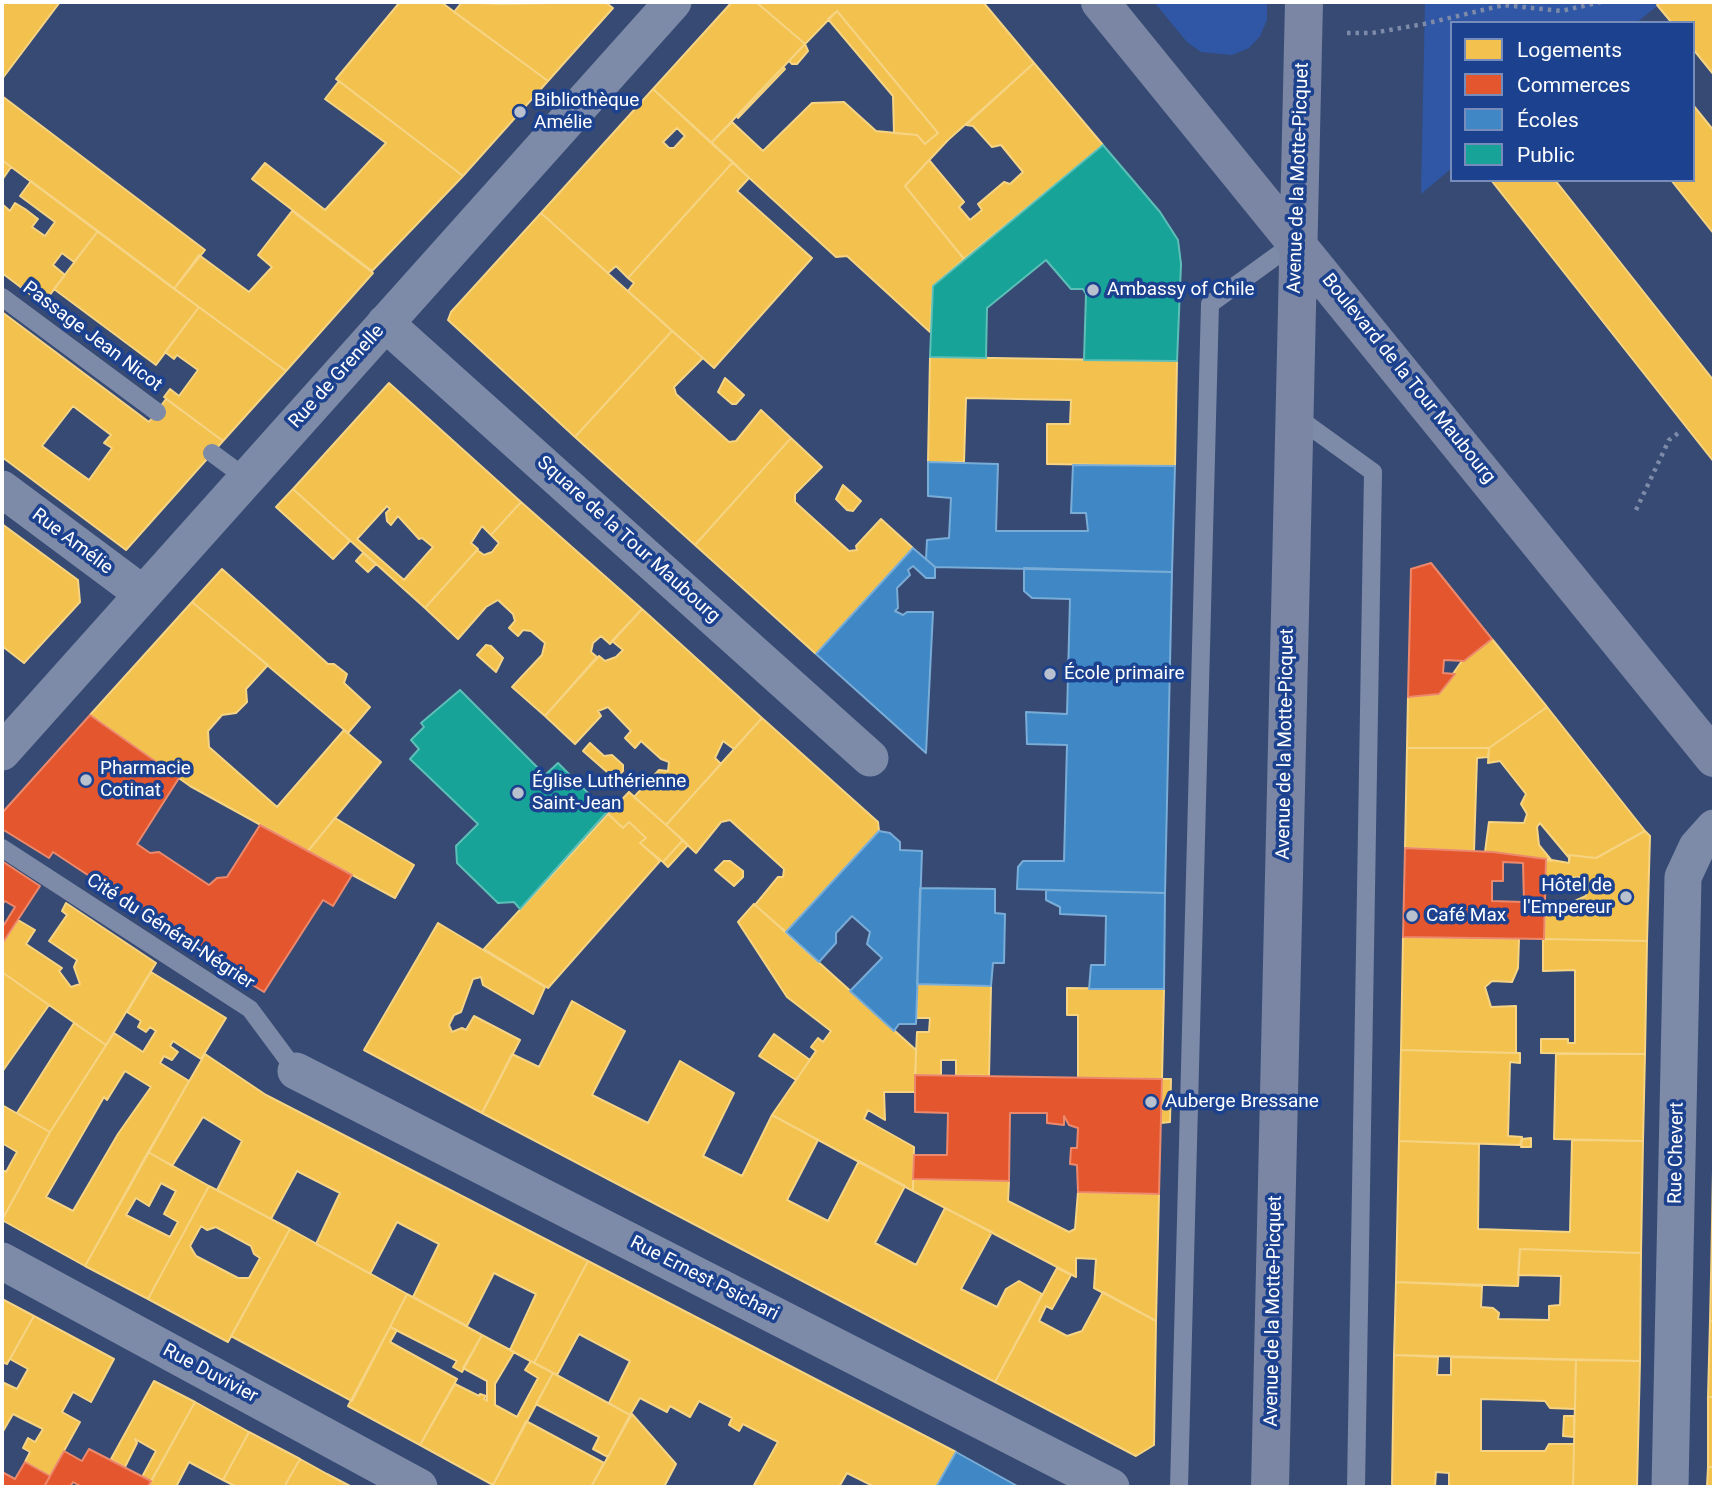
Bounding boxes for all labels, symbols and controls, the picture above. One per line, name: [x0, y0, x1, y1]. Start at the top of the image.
legend: [1450, 21, 1695, 182]
text: Logements: [1517, 38, 1622, 62]
street label: Avenue de la Motte-Picquet: [1284, 62, 1314, 294]
text: Commerces: [1517, 73, 1631, 97]
place label: Bibliothèque Amélie: [534, 90, 639, 134]
marker: Bibliothèque Amélie: [512, 104, 528, 120]
text: Écoles: [1517, 108, 1579, 132]
text: Public: [1517, 143, 1575, 167]
street label: Boulevard de la Tour Maubourg: [1316, 270, 1500, 488]
street label: Passage Jean Nicot: [18, 277, 166, 397]
place label: Ambassy of Chile: [1107, 279, 1255, 301]
marker: Ambassy of Chile: [1085, 282, 1101, 298]
street label: Rue de Grenelle: [284, 320, 390, 434]
street label: Square de la Tour Maubourg: [532, 452, 724, 628]
street label: Rue Amélie: [27, 504, 117, 580]
street label: Avenue de la Motte-Picquet: [1273, 628, 1299, 860]
place label: École primaire: [1064, 663, 1184, 685]
marker: École primaire: [1042, 666, 1058, 682]
place label: Pharmacie Cotinat: [100, 758, 191, 802]
place label: Église Luthérienne Saint-Jean: [532, 771, 686, 815]
marker: Pharmacie Cotinat: [78, 772, 94, 788]
marker: Église Luthérienne Saint-Jean: [510, 785, 526, 801]
street label: Cité du Général-Négrier: [82, 869, 258, 995]
place label: Hôtel de l'Empereur: [1523, 875, 1612, 919]
marker: Hôtel de l'Empereur: [1618, 889, 1634, 905]
place label: Café Max: [1426, 905, 1506, 927]
marker: Café Max: [1404, 908, 1420, 924]
place label: Auberge Bressane: [1165, 1091, 1319, 1113]
marker: Auberge Bressane: [1143, 1094, 1159, 1110]
street label: Rue Chevert: [1665, 1102, 1689, 1204]
street label: Avenue de la Motte-Picquet: [1261, 1195, 1287, 1427]
street label: Rue Ernest Psichari: [626, 1232, 782, 1326]
street label: Rue Duvivier: [159, 1340, 261, 1408]

